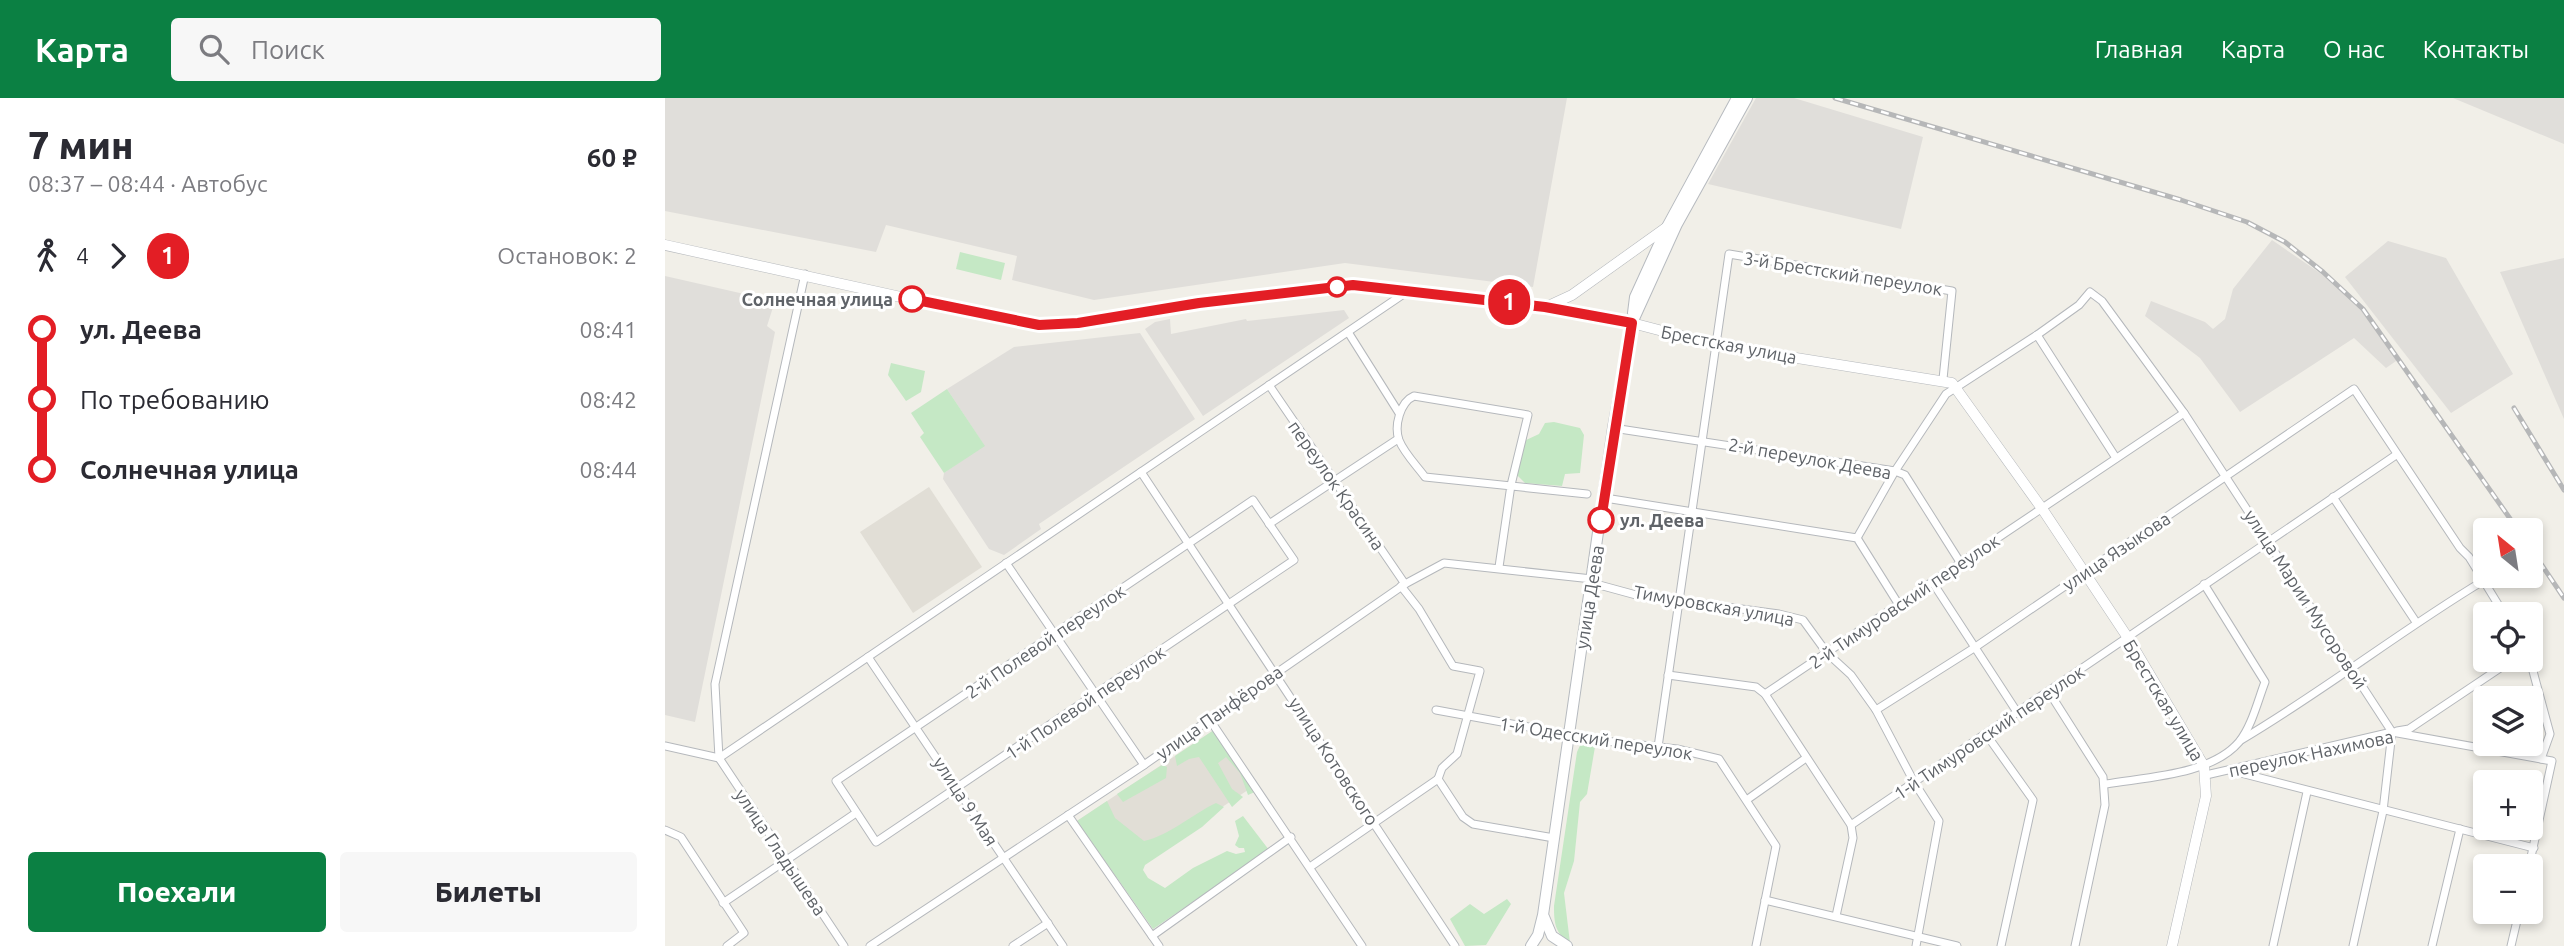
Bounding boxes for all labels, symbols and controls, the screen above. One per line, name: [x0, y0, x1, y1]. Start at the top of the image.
search box: [171, 18, 661, 81]
icon: search: [195, 30, 233, 68]
text: Карта: [35, 31, 129, 68]
text: Поиск: [251, 35, 325, 64]
text: Главная: [2095, 36, 2183, 63]
text: Карта: [2221, 36, 2285, 63]
text: О нас: [2323, 36, 2385, 63]
text: Контакты: [2423, 36, 2529, 63]
text: 7 мин: [28, 124, 134, 166]
text: 60 ₽: [587, 143, 637, 172]
text: 08:37 – 08:44 · Автобус: [28, 171, 268, 196]
icon: walk: [28, 237, 66, 275]
icon: forward: [99, 237, 137, 275]
text: 1: [161, 242, 175, 269]
text: 4: [76, 243, 89, 268]
text: Остановок: 2: [497, 243, 637, 268]
street label: 3-й Брестский переулок: [1742, 247, 1944, 299]
unlabelled marker: [1327, 277, 1347, 297]
line badge: 1: [1486, 279, 1532, 325]
marker: Солнечная улица: [899, 286, 925, 312]
text: 1: [1502, 288, 1516, 315]
place label: Солнечная улица: [741, 289, 893, 309]
text: ул. Деева: [80, 315, 202, 344]
text: 08:41: [579, 317, 637, 342]
street label: Брестская улица: [1659, 321, 1799, 367]
text: По требованию: [80, 385, 270, 414]
text: 08:42: [579, 387, 637, 412]
street label: переулок Красина: [1285, 417, 1389, 553]
street label: 2-й переулок Деева: [1727, 434, 1893, 482]
text: Солнечная улица: [80, 455, 299, 484]
text: 08:44: [579, 457, 637, 482]
street label: улица Марии Мусоровой: [2241, 506, 2371, 692]
marker: ул. Деева: [1588, 507, 1614, 533]
street label: улица Языкова: [2058, 508, 2174, 594]
place label: ул. Деева: [1620, 510, 1704, 530]
north arrow: [2473, 518, 2543, 588]
map controls: [2473, 518, 2543, 924]
street label: 2-й Тимуровский переулок: [1805, 530, 2003, 672]
street label: улица Деева: [1571, 544, 1607, 650]
street label: 2-й Полевой переулок: [961, 580, 1129, 702]
street label: Тимуровская улица: [1632, 581, 1796, 629]
button: locate: [2473, 602, 2543, 672]
street label: Брестская улица: [2120, 636, 2208, 764]
street label: 1-й Полевой переулок: [1001, 641, 1169, 763]
street label: улица Панфёрова: [1152, 661, 1286, 763]
street label: 1-й Тимуровский переулок: [1890, 661, 2088, 803]
button: layers: [2473, 686, 2543, 756]
street label: улица Котовского: [1285, 693, 1383, 829]
street label: 1-й Одесский переулок: [1498, 713, 1694, 763]
street label: переулок Нахимова: [2227, 726, 2395, 780]
street label: улица 9 Мая: [930, 753, 1002, 849]
button: +: [2473, 770, 2543, 840]
street label: улица Гладышева: [731, 785, 831, 919]
button: Поехали: [28, 852, 326, 932]
button: Билеты: [340, 852, 637, 932]
button: −: [2473, 854, 2543, 924]

